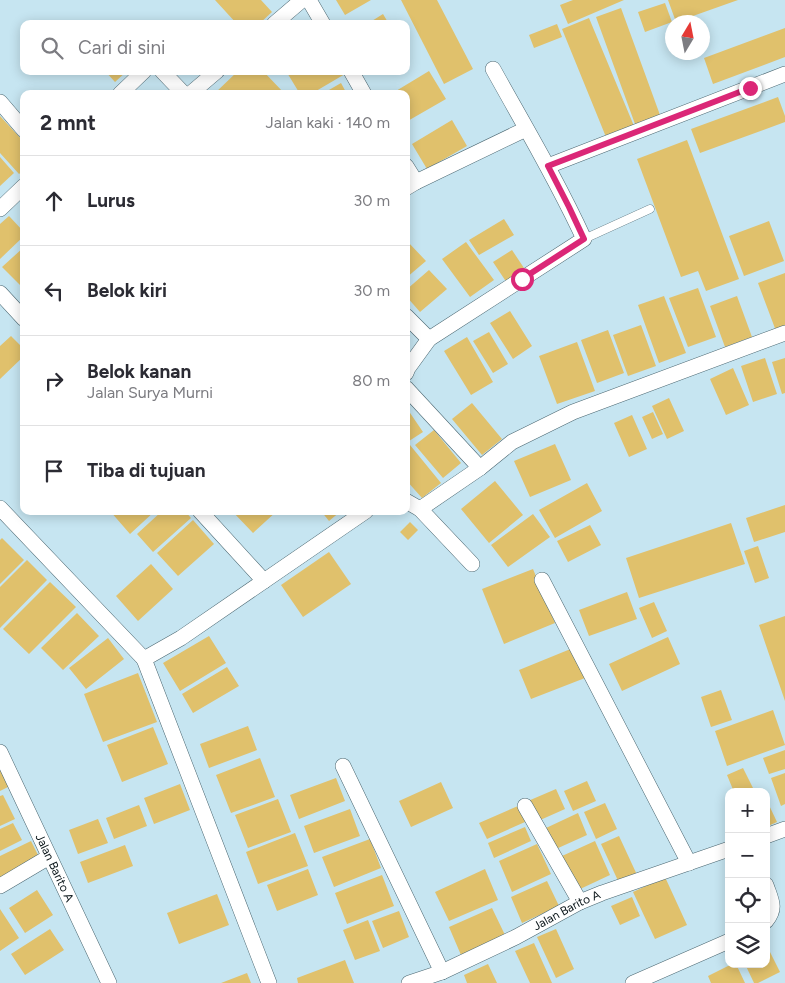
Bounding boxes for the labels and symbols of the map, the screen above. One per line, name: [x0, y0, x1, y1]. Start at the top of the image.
north arrow: [665, 15, 710, 60]
route end: [739, 77, 762, 100]
route start: [511, 268, 534, 291]
street label: Jalan Barito A: [33, 831, 77, 904]
street label: Jalan Barito A: [531, 887, 602, 933]

